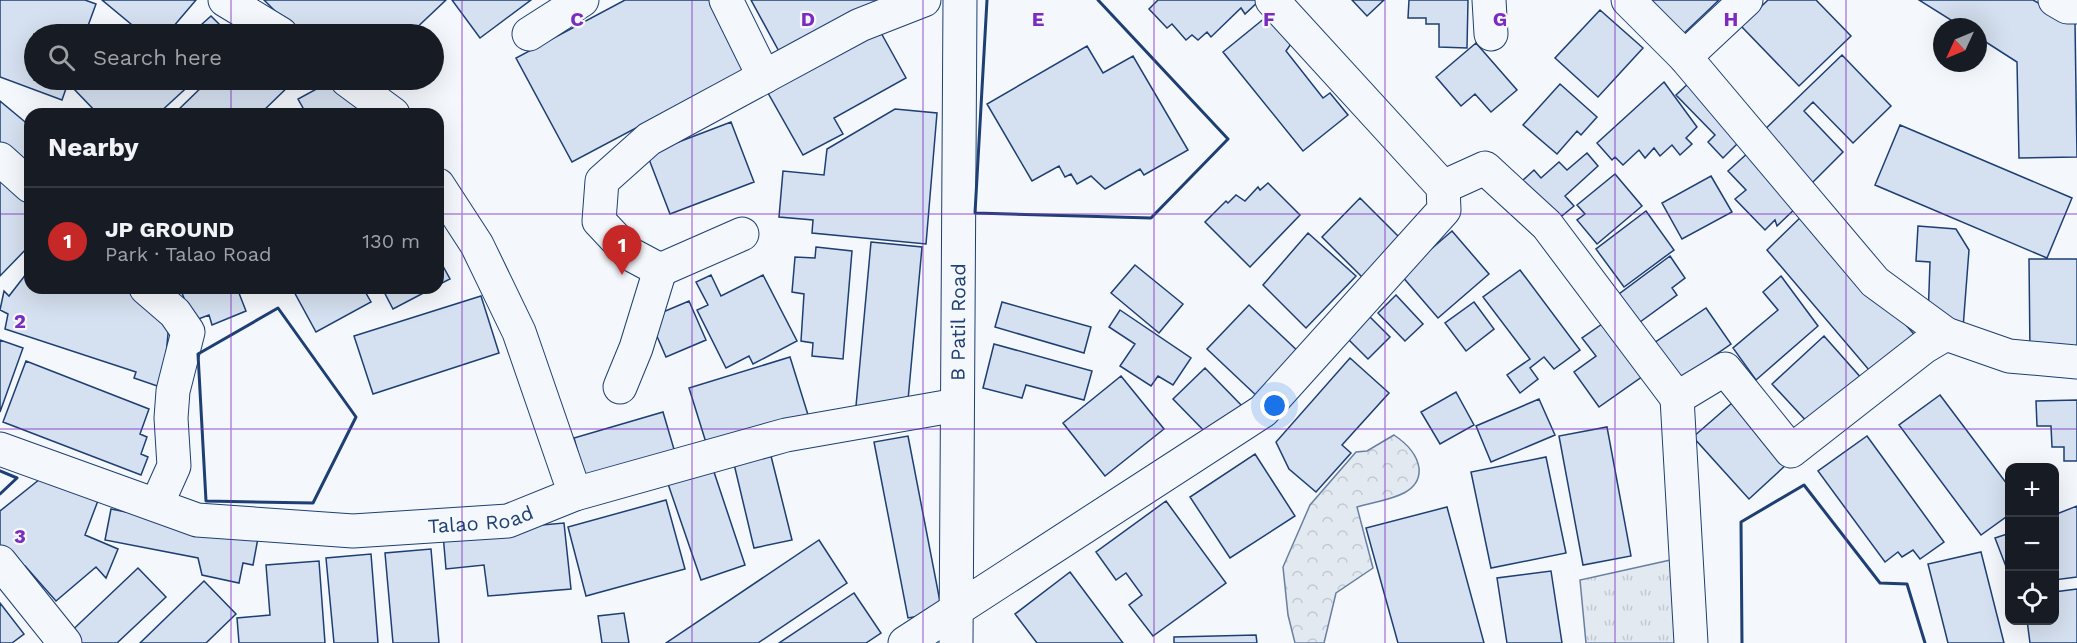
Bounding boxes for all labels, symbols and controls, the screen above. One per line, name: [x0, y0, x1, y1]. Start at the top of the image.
text: C: [570, 7, 584, 31]
text: D: [801, 7, 815, 31]
text: E: [1032, 7, 1044, 31]
text: F: [1263, 7, 1275, 31]
text: G: [1493, 7, 1507, 31]
text: H: [1724, 7, 1738, 31]
north arrow: [1933, 18, 1987, 72]
search box: [24, 24, 444, 90]
icon: search: [45, 41, 78, 74]
text: Search here: [93, 45, 222, 70]
text: Nearby: [48, 132, 139, 162]
text: JP GROUND: [105, 217, 234, 242]
pin: 1: [602, 226, 642, 275]
text: 1: [63, 229, 72, 253]
text: 130 m: [362, 229, 420, 253]
text: Park · Talao Road: [105, 242, 272, 266]
street label: B Patil Road: [946, 263, 970, 381]
text: 2: [14, 309, 26, 333]
your location: [1260, 391, 1289, 420]
map controls: [2005, 463, 2059, 625]
button: +: [2005, 463, 2059, 517]
street label: Talao Road: [427, 500, 537, 538]
button: −: [2005, 517, 2059, 571]
text: 3: [14, 524, 26, 548]
button: locate: [2005, 571, 2059, 625]

